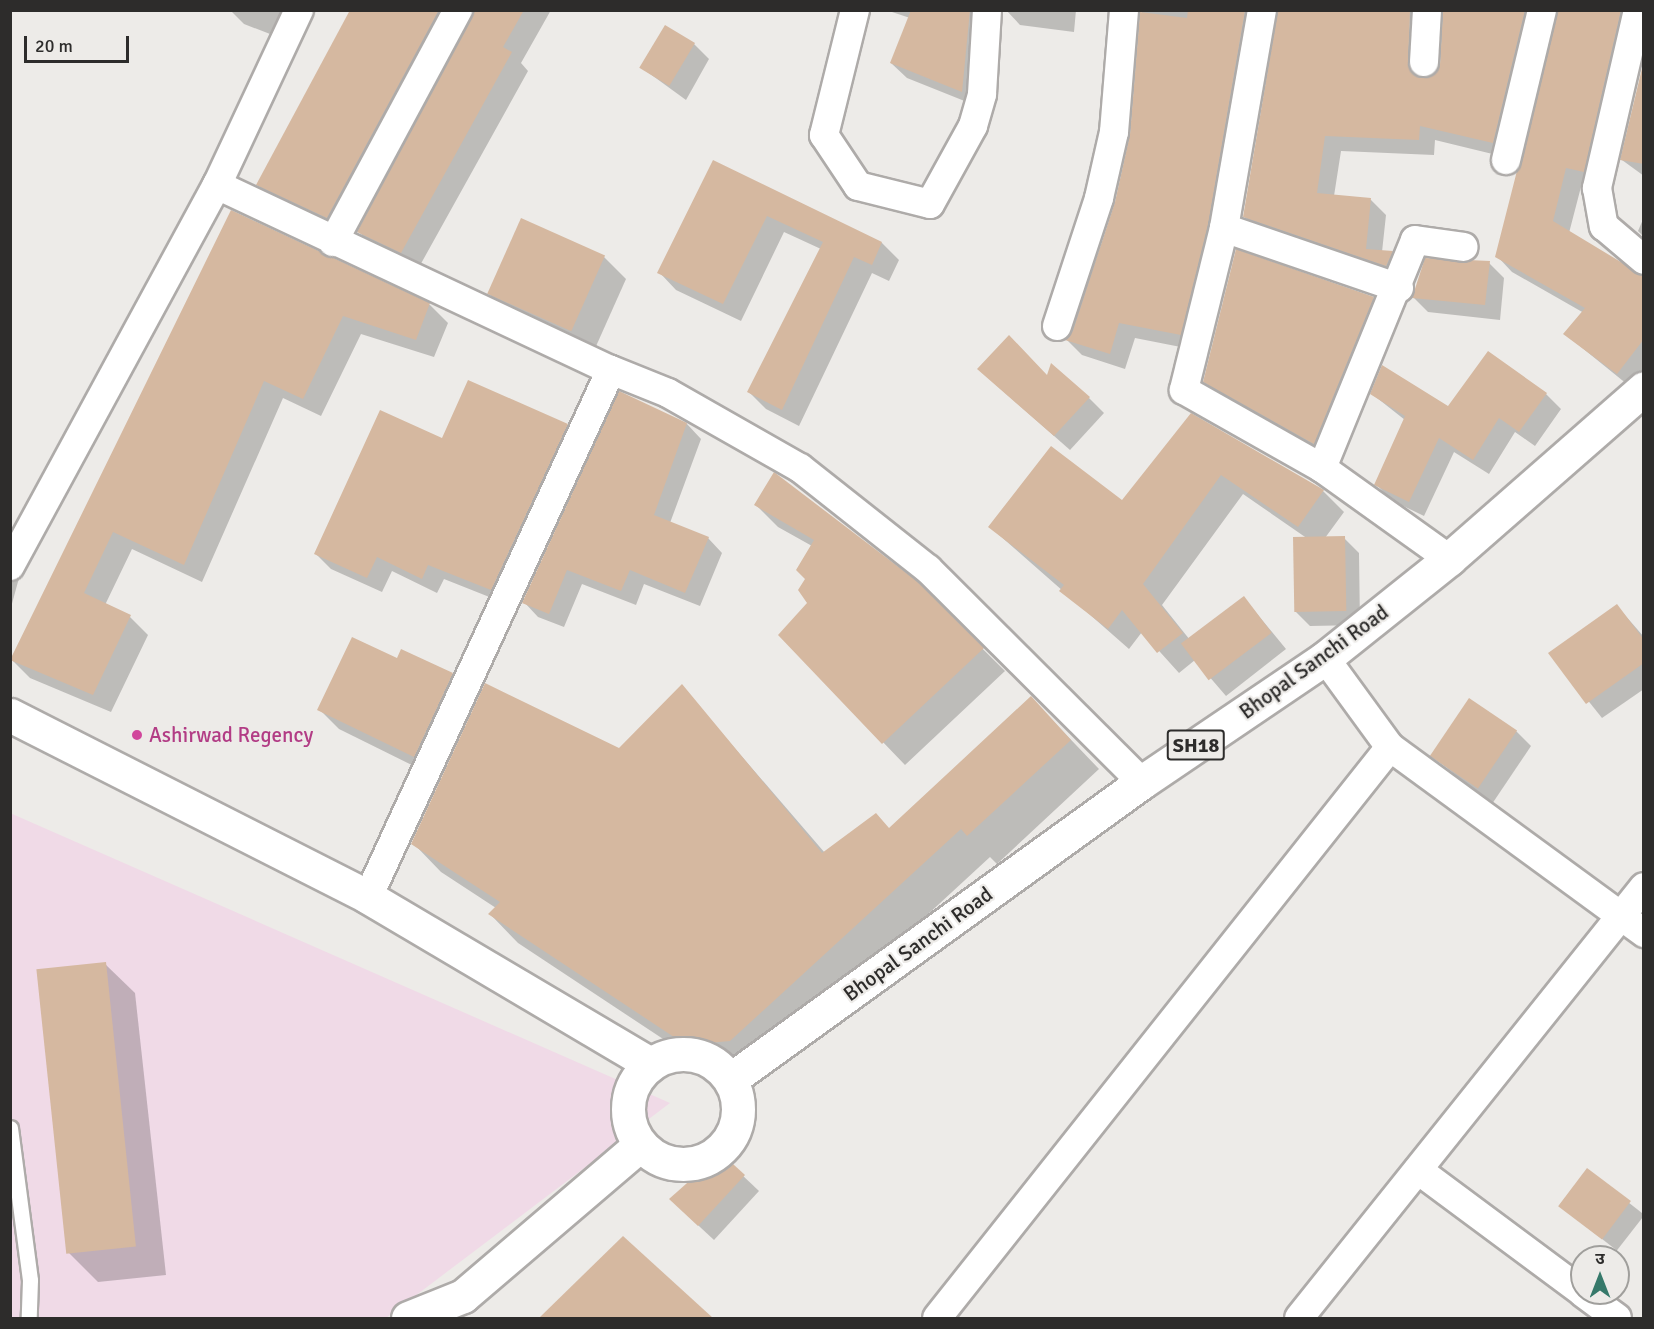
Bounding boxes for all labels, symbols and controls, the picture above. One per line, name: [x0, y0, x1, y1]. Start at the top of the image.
scale bar: [27, 24, 132, 62]
text: 20 m: [35, 35, 73, 57]
street label: Bhopal Sanchi Road: [1235, 599, 1393, 725]
place label: Ashirwad Regency: [149, 722, 313, 748]
marker: Ashirwad Regency: [130, 728, 144, 742]
road number: SH18: [1166, 728, 1226, 762]
street label: Bhopal Sanchi Road: [839, 881, 997, 1007]
north arrow: [1570, 1245, 1630, 1305]
text: उ: [1595, 1249, 1605, 1269]

